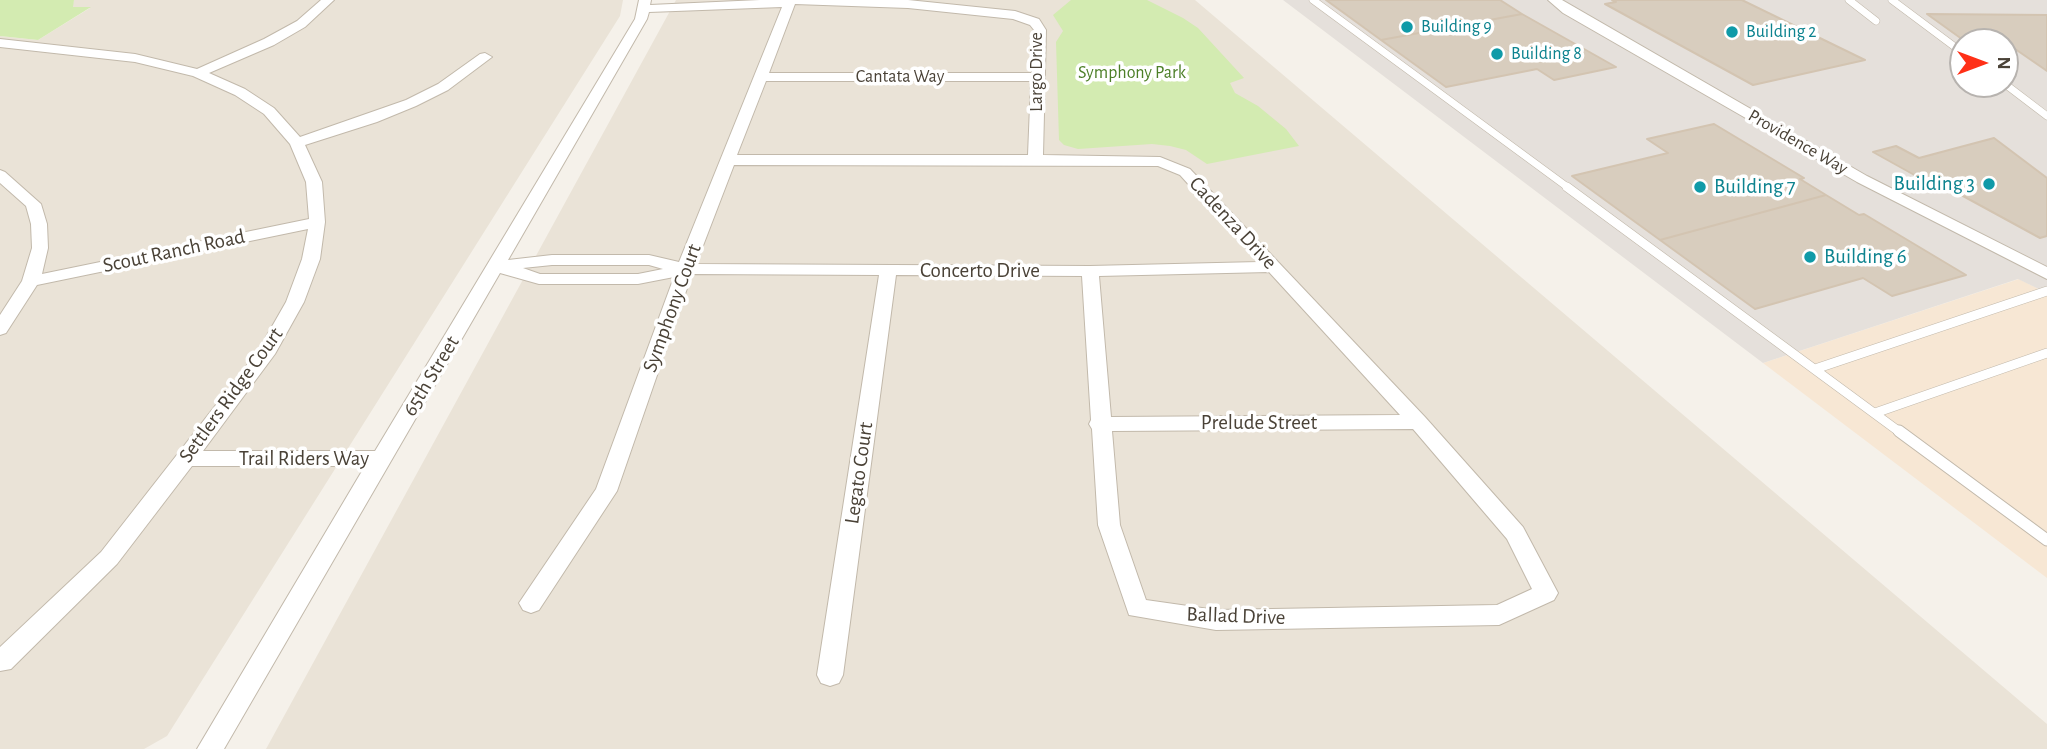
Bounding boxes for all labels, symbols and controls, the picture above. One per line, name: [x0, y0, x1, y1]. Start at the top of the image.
place label: Building 9: [1421, 16, 1492, 38]
marker: Building 9: [1399, 19, 1415, 35]
place label: Building 2: [1746, 21, 1817, 43]
marker: Building 2: [1724, 24, 1740, 40]
north arrow: [1949, 28, 2019, 98]
street label: Largo Drive: [1026, 32, 1048, 112]
place label: Building 8: [1511, 43, 1582, 65]
marker: Building 8: [1489, 46, 1505, 62]
text: N: [1994, 56, 2013, 70]
park label: Symphony Park: [1078, 62, 1186, 84]
street label: Cantata Way: [856, 66, 944, 88]
street label: Providence Way: [1744, 105, 1852, 179]
street label: Cadenza Drive: [1184, 171, 1282, 275]
place label: Building 3: [1894, 171, 1975, 197]
place label: Building 7: [1714, 174, 1796, 200]
marker: Building 3: [1981, 176, 1997, 192]
marker: Building 7: [1692, 179, 1708, 195]
street label: Scout Ranch Road: [101, 224, 247, 278]
street label: Symphony Court: [637, 240, 707, 376]
place label: Building 6: [1824, 244, 1907, 270]
marker: Building 6: [1802, 249, 1818, 265]
street label: Concerto Drive: [920, 258, 1040, 284]
street label: Settlers Ridge Court: [173, 322, 289, 468]
street label: 65th Street: [397, 331, 465, 421]
street label: Prelude Street: [1201, 410, 1317, 436]
street label: Legato Court: [839, 420, 879, 526]
street label: Trail Riders Way: [239, 446, 369, 472]
street label: Ballad Drive: [1186, 602, 1286, 630]

